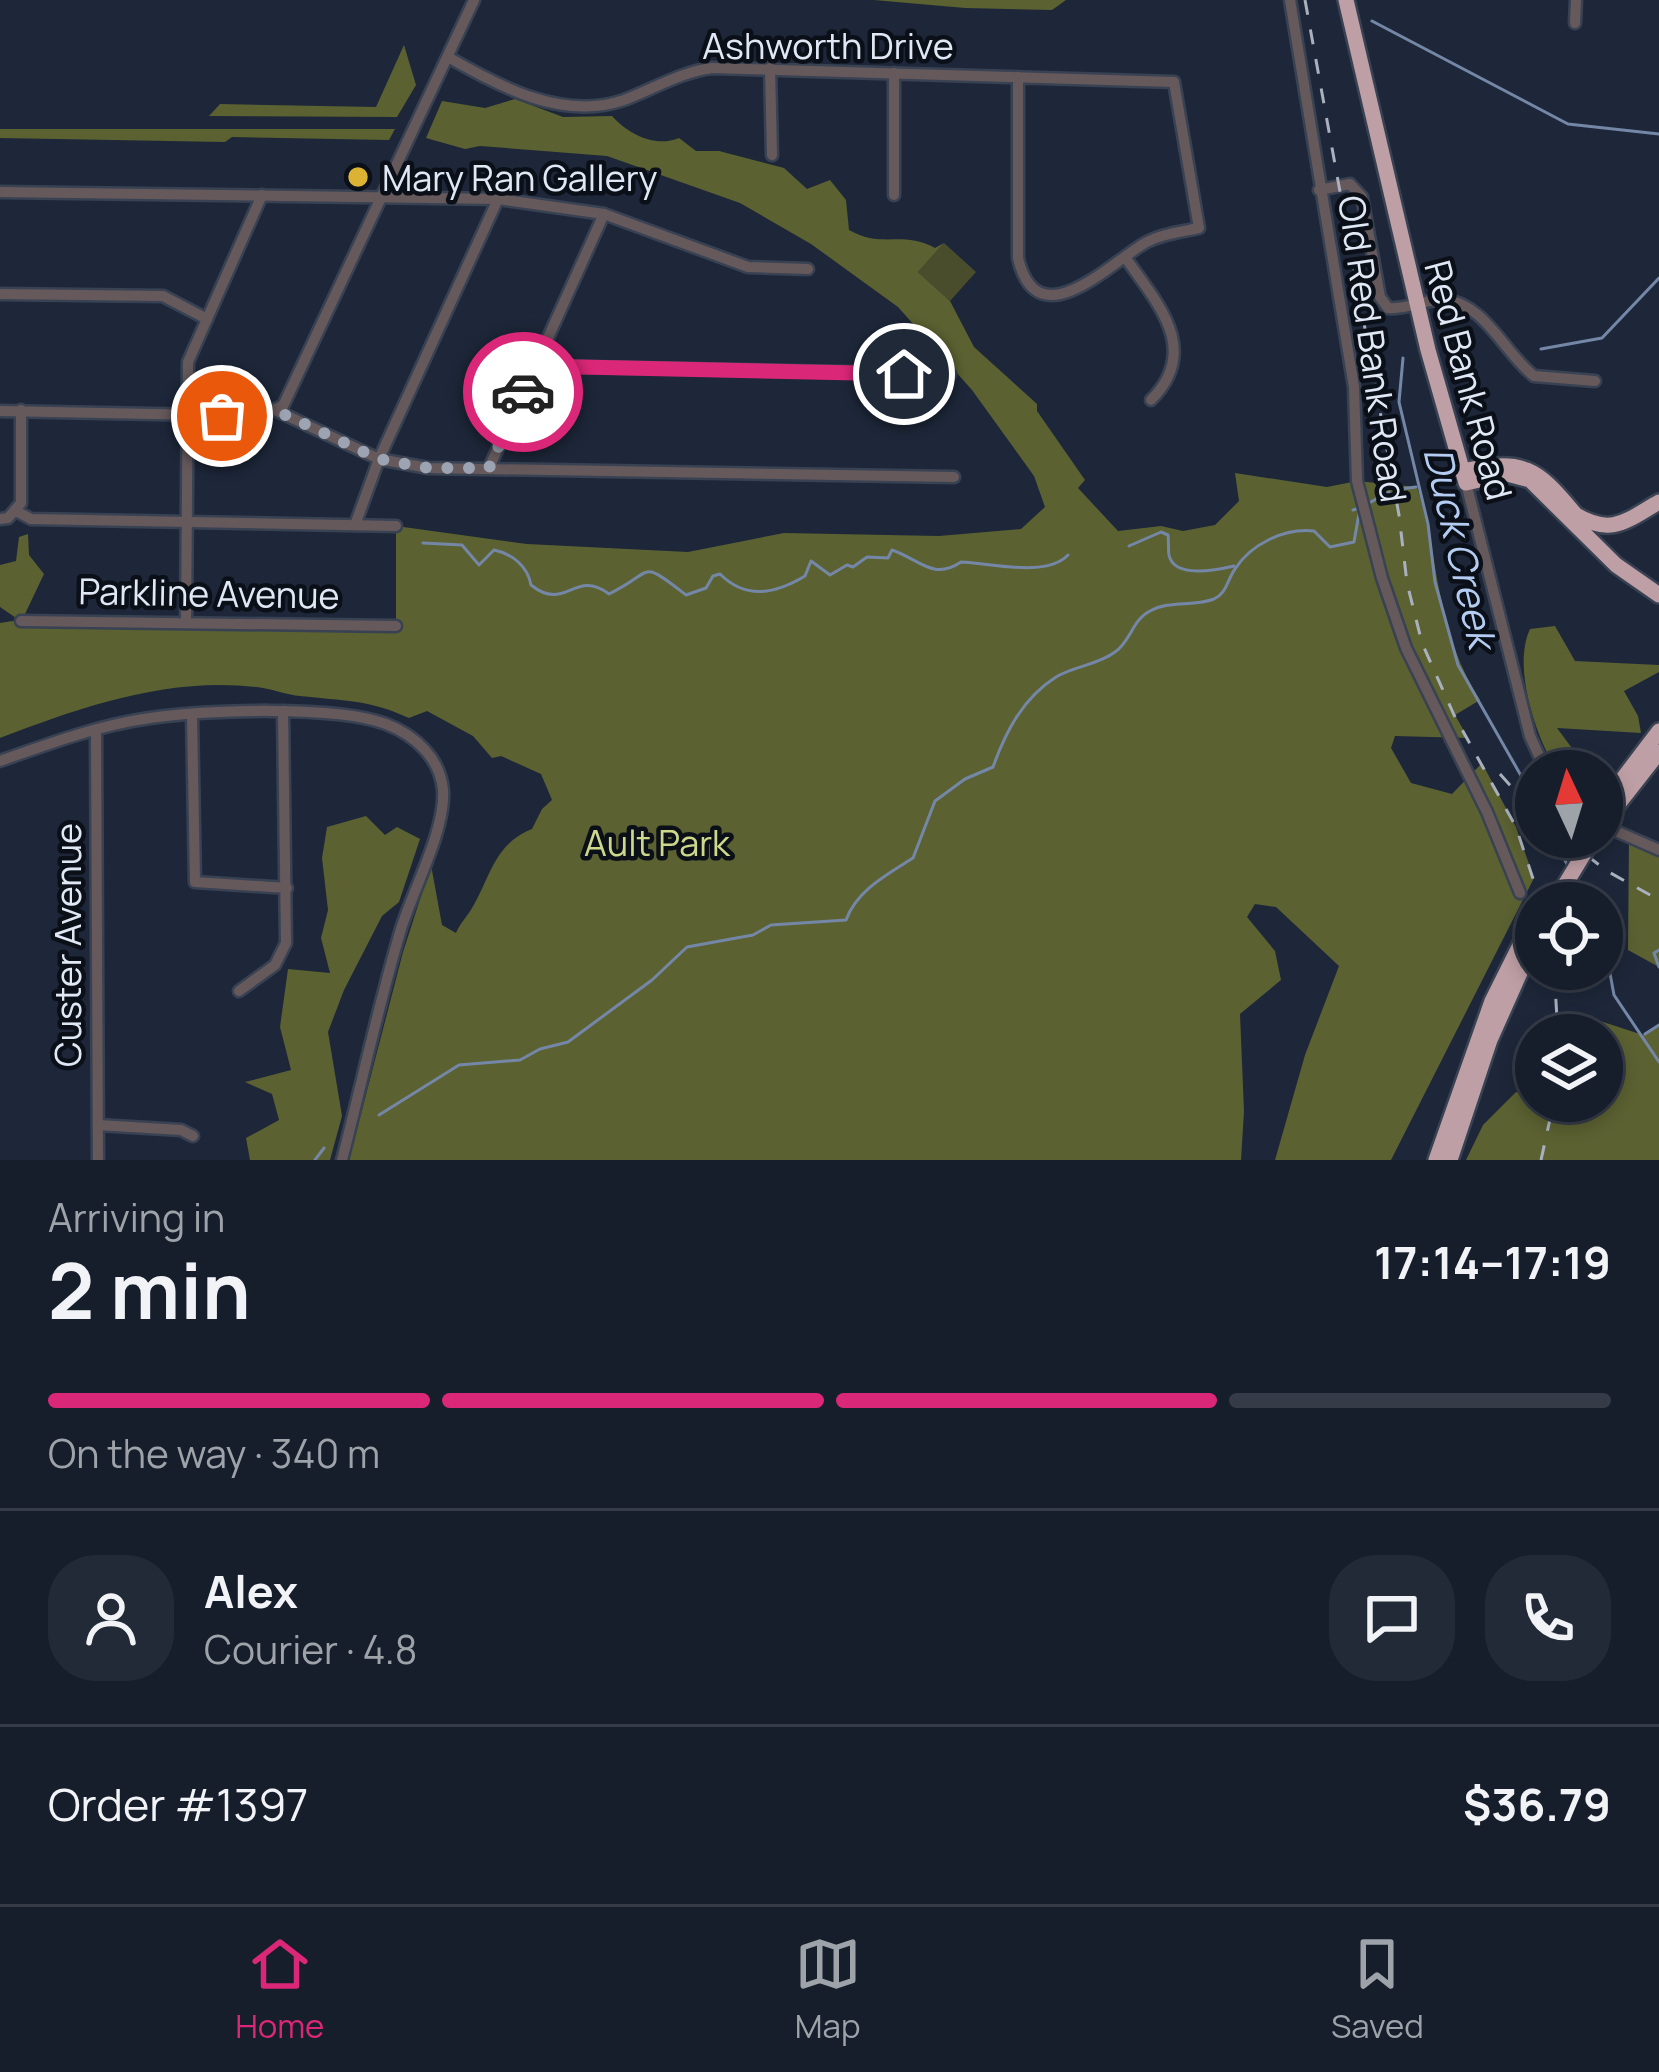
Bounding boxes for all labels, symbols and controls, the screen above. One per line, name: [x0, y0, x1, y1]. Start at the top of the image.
street label: Ashworth Drive: [702, 21, 954, 70]
place label: Mary Ran Gallery: [382, 153, 657, 202]
marker: Mary Ran Gallery: [345, 164, 371, 190]
street label: Old Red Bank Road: [1327, 193, 1419, 505]
street label: Red Bank Road: [1413, 255, 1525, 505]
pin: [853, 323, 955, 425]
courier: [463, 332, 583, 452]
icon: home: [871, 341, 937, 407]
icon: car: [490, 359, 556, 425]
pin: [171, 365, 273, 467]
icon: bag: [189, 383, 255, 449]
water label: Duck Creek: [1412, 441, 1512, 658]
street label: Parkline Avenue: [78, 566, 340, 620]
north arrow: [1515, 750, 1623, 858]
map controls: [1515, 750, 1623, 1122]
park label: Ault Park: [584, 818, 731, 867]
street label: Custer Avenue: [43, 823, 92, 1067]
button: locate: [1515, 882, 1623, 990]
button: layers: [1515, 1014, 1623, 1122]
text: Arriving in: [48, 1190, 225, 1244]
text: 17:14–17:19: [1374, 1231, 1611, 1293]
text: 2 min: [48, 1236, 251, 1342]
text: On the way · 340 m: [48, 1426, 380, 1480]
button: person: [48, 1555, 174, 1681]
button: chat: [1329, 1555, 1455, 1681]
button: phone: [1485, 1555, 1611, 1681]
text: Alex: [204, 1560, 298, 1622]
text: Courier · 4.8: [204, 1622, 417, 1676]
text: Order #1397: [48, 1773, 308, 1835]
text: $36.79: [1463, 1773, 1611, 1835]
tab: Home: [235, 1931, 324, 2048]
tab: Map: [795, 1931, 861, 2048]
tab: Saved: [1331, 1931, 1424, 2048]

